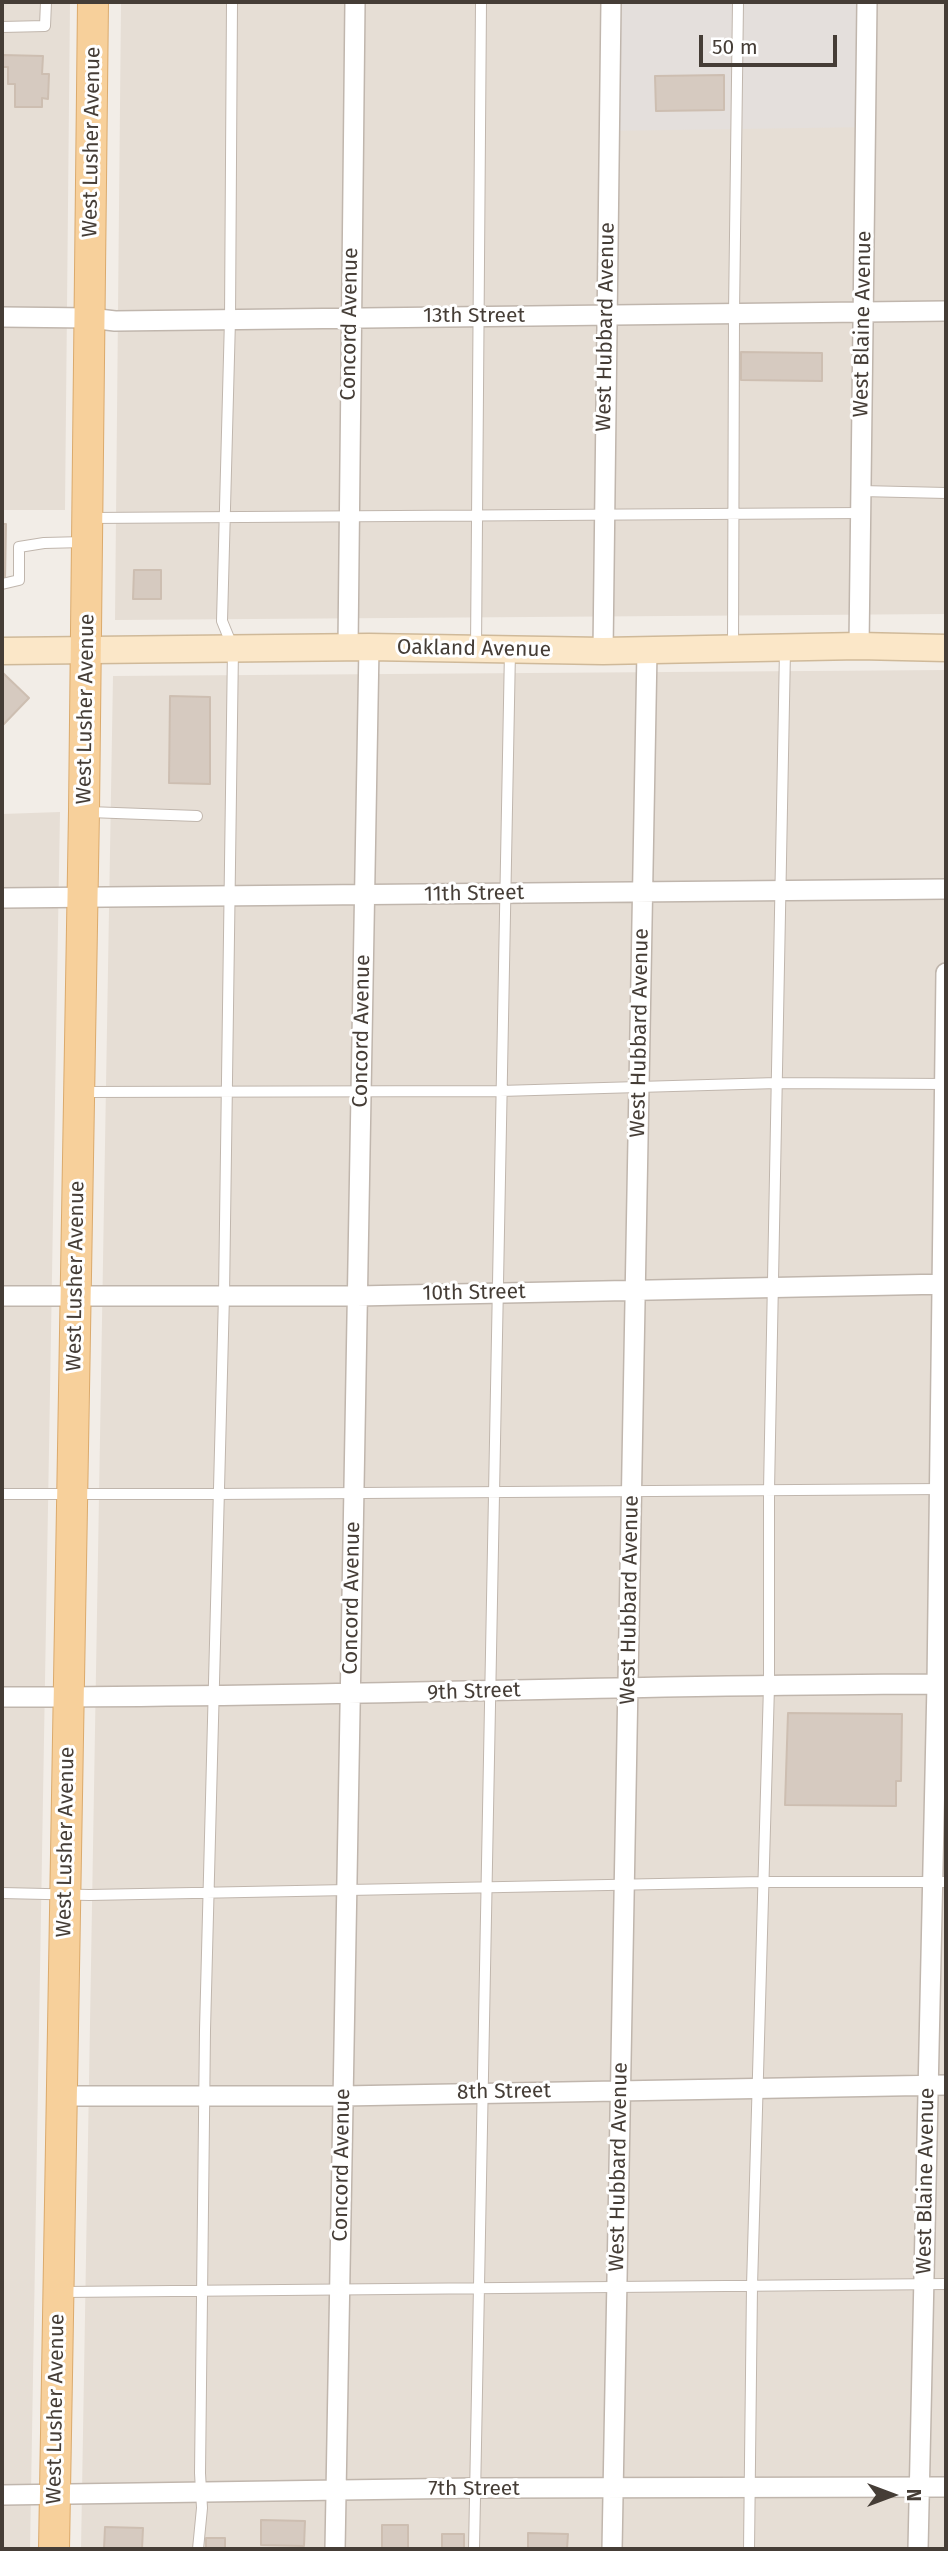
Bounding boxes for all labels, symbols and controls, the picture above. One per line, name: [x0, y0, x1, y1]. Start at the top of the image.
scale bar: [703, 21, 841, 65]
text: 50 m: [712, 34, 758, 60]
street label: West Lusher Avenue: [78, 46, 106, 238]
street label: West Hubbard Avenue: [592, 222, 620, 432]
street label: West Blaine Avenue: [849, 230, 877, 418]
street label: Concord Avenue: [336, 247, 364, 401]
street label: 13th Street: [423, 303, 525, 329]
street label: West Lusher Avenue: [72, 613, 100, 805]
street label: Oakland Avenue: [397, 635, 551, 663]
street label: 11th Street: [424, 881, 524, 907]
street label: West Hubbard Avenue: [626, 928, 654, 1138]
street label: Concord Avenue: [348, 954, 376, 1108]
street label: West Lusher Avenue: [62, 1180, 90, 1372]
street label: 10th Street: [422, 1280, 526, 1306]
street label: West Hubbard Avenue: [616, 1495, 644, 1705]
street label: Concord Avenue: [338, 1521, 366, 1675]
street label: 9th Street: [427, 1678, 521, 1706]
street label: West Lusher Avenue: [52, 1746, 80, 1938]
street label: West Hubbard Avenue: [605, 2062, 633, 2272]
street label: 8th Street: [457, 2079, 551, 2105]
street label: West Blaine Avenue: [912, 2087, 940, 2275]
street label: Concord Avenue: [328, 2088, 356, 2242]
street label: West Lusher Avenue: [42, 2313, 70, 2505]
north arrow: [857, 2460, 927, 2530]
street label: 7th Street: [428, 2476, 520, 2502]
text: N: [902, 2489, 925, 2501]

